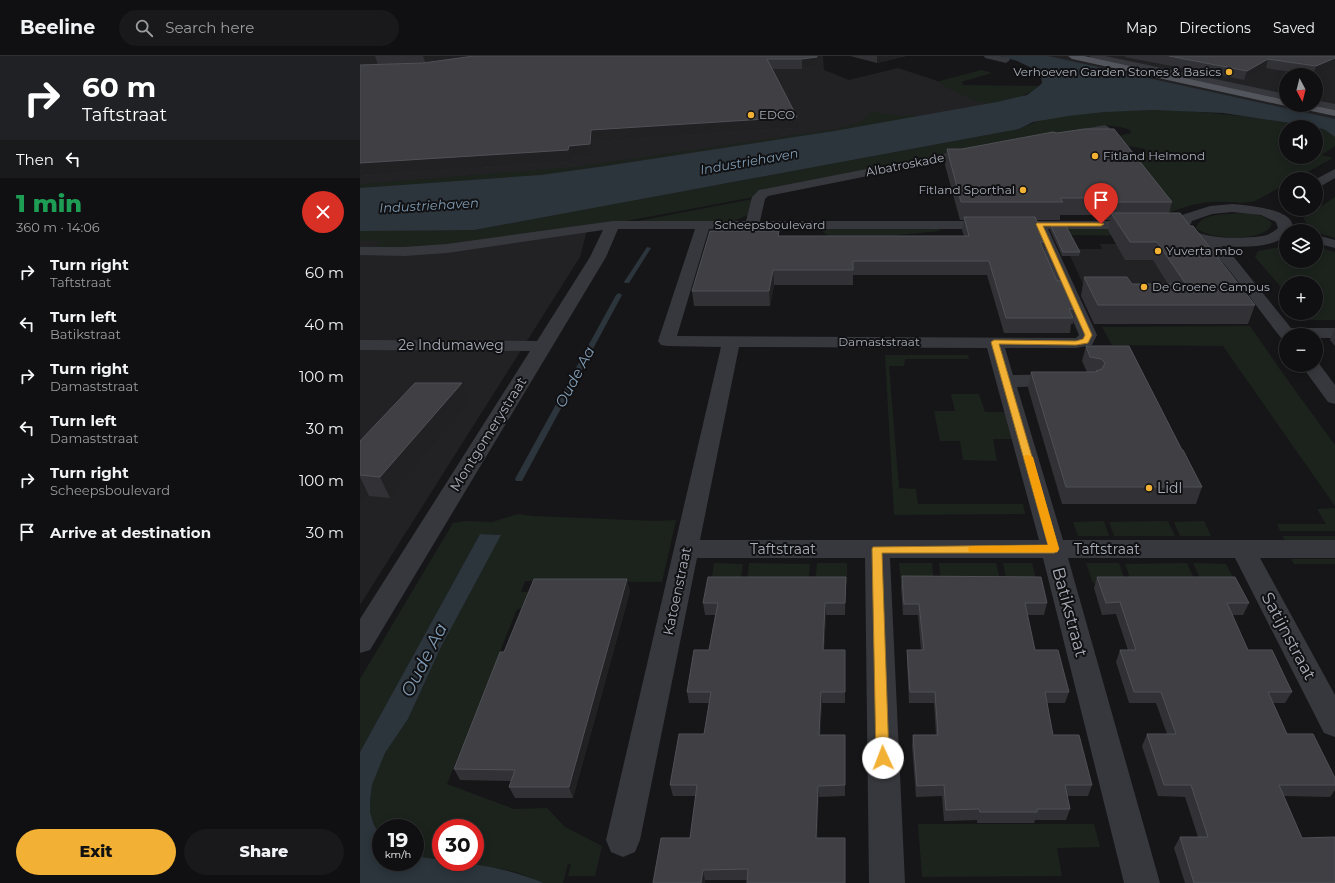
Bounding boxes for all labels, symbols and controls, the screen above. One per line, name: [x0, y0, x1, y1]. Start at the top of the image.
search box: [119, 10, 399, 46]
text: Beeline: [20, 16, 95, 39]
icon: search: [133, 17, 155, 39]
text: Search here: [165, 18, 254, 37]
text: Map: [1126, 19, 1157, 37]
text: Directions: [1179, 19, 1251, 37]
text: Saved: [1273, 19, 1315, 37]
place label: Verhoeven Garden Stones & Basics: [1013, 64, 1221, 79]
marker: Verhoeven Garden Stones & Basics: [1224, 67, 1234, 77]
north arrow: [1279, 68, 1323, 112]
map controls: [1279, 68, 1323, 372]
text: 60 m: [82, 70, 156, 104]
icon: right: [16, 72, 68, 124]
text: Taftstraat: [82, 104, 167, 126]
place label: EDCO: [759, 107, 795, 122]
marker: EDCO: [746, 110, 756, 120]
button: sound: [1279, 120, 1323, 164]
water label: Industriehaven: [699, 144, 799, 178]
icon: left: [62, 148, 84, 170]
place label: Fitland Helmond: [1103, 148, 1205, 163]
text: Then: [16, 150, 54, 169]
street label: Albatroskade: [864, 150, 945, 179]
marker: Fitland Helmond: [1090, 151, 1100, 161]
button: search: [1279, 172, 1323, 216]
place label: Fitland Sporthal: [918, 182, 1015, 197]
pin: [1084, 183, 1118, 224]
marker: Fitland Sporthal: [1018, 185, 1028, 195]
text: 1 min: [16, 189, 82, 218]
icon: arrive: [1090, 189, 1112, 211]
button: close: [302, 191, 344, 233]
water label: Industriehaven: [379, 194, 479, 216]
street label: Scheepsboulevard: [715, 217, 825, 232]
text: 360 m · 14:06: [16, 219, 100, 235]
button: layers: [1279, 224, 1323, 268]
place label: Yuverta mbo: [1166, 243, 1243, 258]
marker: Yuverta mbo: [1153, 246, 1163, 256]
text: Turn right: [50, 255, 129, 274]
icon: right: [16, 261, 38, 283]
text: 60 m: [305, 263, 344, 282]
text: Taftstraat: [50, 274, 111, 290]
button: +: [1279, 276, 1323, 320]
place label: De Groene Campus: [1152, 279, 1270, 294]
marker: De Groene Campus: [1139, 282, 1149, 292]
text: Turn left: [50, 307, 117, 326]
icon: left: [16, 313, 38, 335]
text: 40 m: [304, 315, 344, 334]
text: Batikstraat: [50, 326, 121, 342]
button: −: [1279, 328, 1323, 372]
street label: Damaststraat: [838, 334, 920, 349]
street label: 2e Indumaweg: [398, 336, 504, 354]
water label: Oude Aa: [551, 343, 599, 411]
text: Turn right: [50, 359, 129, 378]
icon: right: [16, 365, 38, 387]
text: 100 m: [299, 367, 344, 386]
street label: Montgomerystraat: [446, 373, 531, 495]
text: Damaststraat: [50, 378, 138, 394]
text: Turn left: [50, 411, 117, 430]
icon: left: [16, 417, 38, 439]
text: 30 m: [306, 419, 344, 438]
text: Damaststraat: [50, 430, 138, 446]
text: Turn right: [50, 463, 129, 482]
icon: right: [16, 469, 38, 491]
text: 100 m: [299, 471, 344, 490]
place label: Lidl: [1157, 479, 1182, 497]
text: Scheepsboulevard: [50, 482, 170, 498]
marker: Lidl: [1144, 483, 1154, 493]
icon: arrive: [16, 521, 38, 543]
text: Arrive at destination: [50, 523, 211, 542]
text: 30 m: [306, 523, 344, 542]
street label: Taftstraat: [750, 540, 816, 558]
street label: Taftstraat: [1074, 540, 1140, 558]
street label: Katoenstraat: [659, 545, 695, 637]
street label: Batikstraat: [1048, 565, 1092, 659]
street label: Satijnstraat: [1258, 589, 1321, 683]
water label: Oude Aa: [396, 619, 452, 701]
position arrow: [862, 737, 904, 779]
speed limit sign: 30: [432, 819, 484, 871]
text: 19: [388, 828, 408, 852]
button: Exit: [16, 829, 176, 875]
button: Share: [184, 829, 344, 875]
text: km/h: [385, 848, 411, 861]

